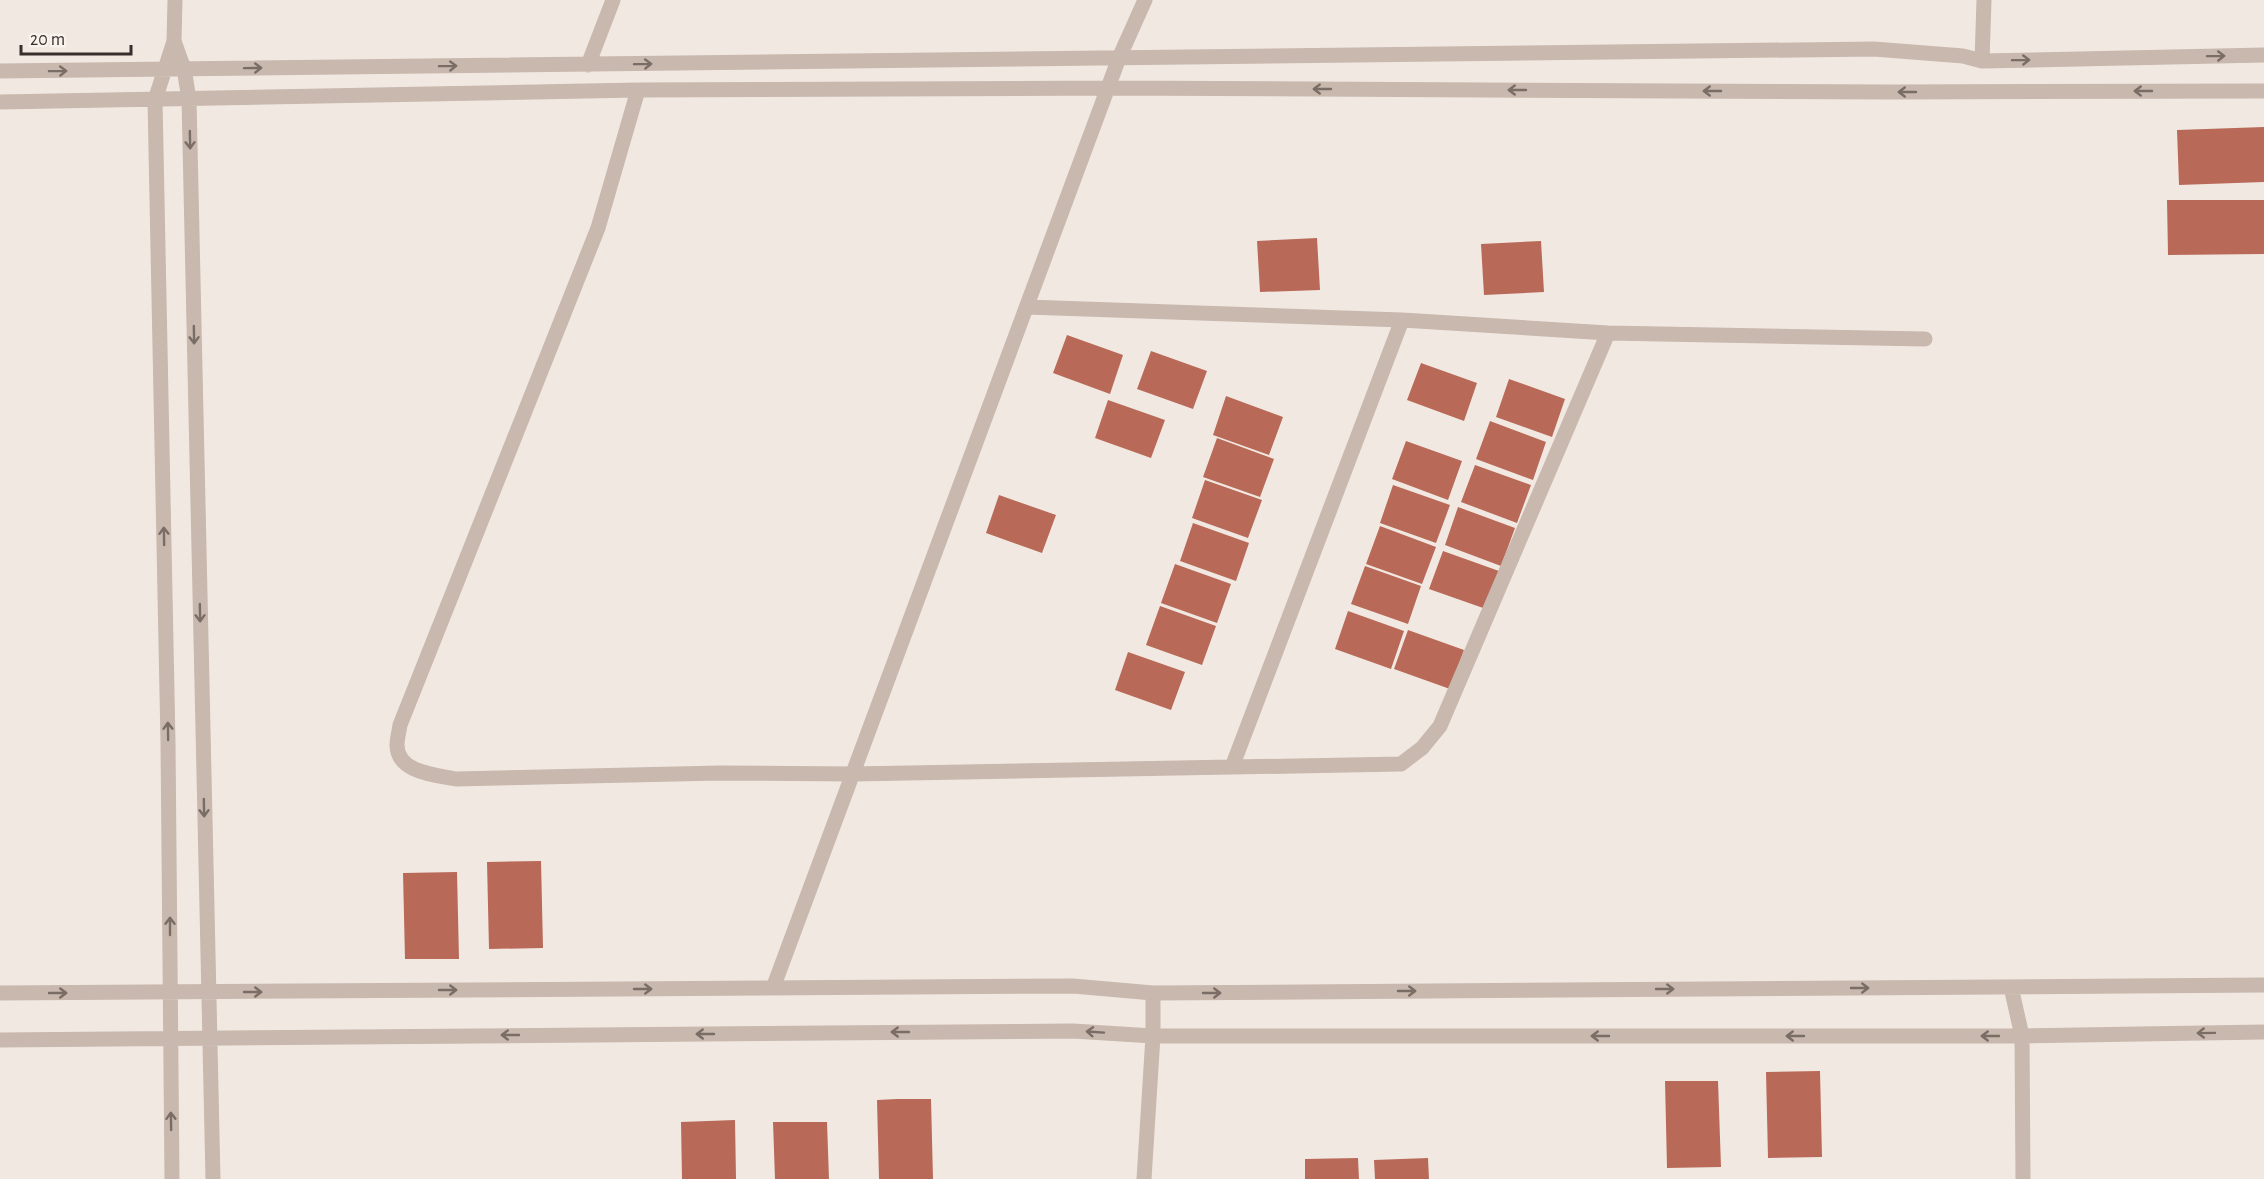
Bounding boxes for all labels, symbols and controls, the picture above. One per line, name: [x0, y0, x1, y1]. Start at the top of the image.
scale bar: [21, 18, 130, 56]
text: 20 m: [30, 31, 65, 49]
one-way arrow: [2206, 50, 2226, 62]
one-way arrow: [2011, 54, 2031, 66]
one-way arrow: [633, 58, 653, 70]
one-way arrow: [438, 60, 458, 72]
one-way arrow: [243, 62, 263, 74]
one-way arrow: [48, 65, 68, 77]
one-way arrow: [1313, 83, 1333, 95]
one-way arrow: [1508, 84, 1528, 96]
one-way arrow: [1703, 85, 1723, 97]
one-way arrow: [2133, 85, 2153, 97]
one-way arrow: [1898, 86, 1918, 98]
one-way arrow: [184, 129, 196, 149]
one-way arrow: [189, 324, 200, 344]
one-way arrow: [158, 526, 170, 546]
one-way arrow: [195, 603, 206, 623]
one-way arrow: [162, 721, 174, 741]
one-way arrow: [199, 798, 210, 818]
one-way arrow: [164, 916, 176, 936]
one-way arrow: [1849, 982, 1869, 994]
one-way arrow: [633, 983, 653, 995]
one-way arrow: [1654, 983, 1674, 995]
one-way arrow: [438, 984, 458, 996]
one-way arrow: [1396, 985, 1416, 997]
one-way arrow: [243, 986, 263, 998]
one-way arrow: [48, 987, 68, 999]
one-way arrow: [1201, 987, 1221, 998]
one-way arrow: [890, 1026, 910, 1038]
one-way arrow: [1085, 1026, 1105, 1037]
one-way arrow: [2196, 1027, 2216, 1039]
one-way arrow: [695, 1028, 715, 1039]
one-way arrow: [500, 1029, 520, 1041]
one-way arrow: [1590, 1030, 1610, 1042]
one-way arrow: [1785, 1030, 1805, 1042]
one-way arrow: [1980, 1030, 2000, 1042]
one-way arrow: [165, 1111, 177, 1131]

